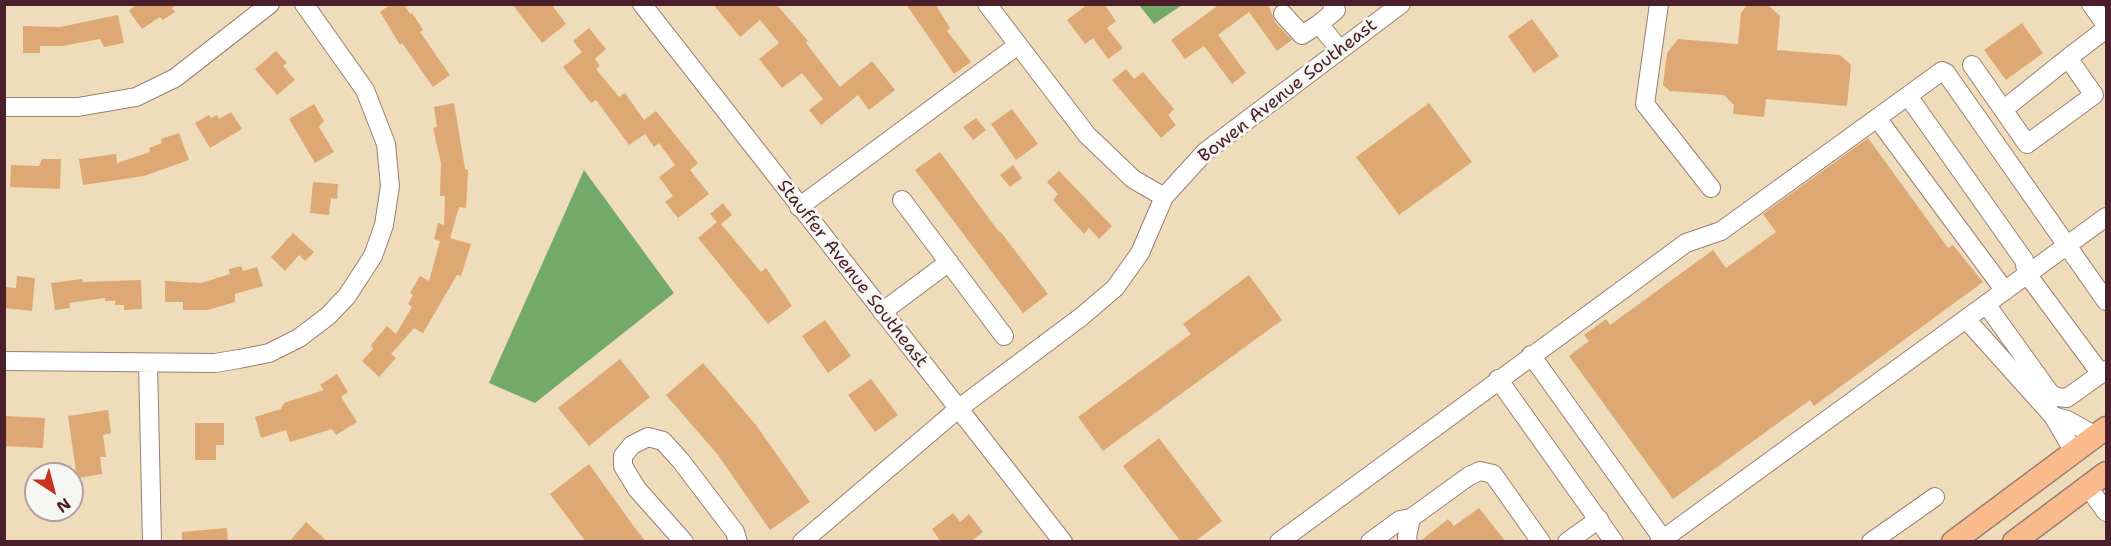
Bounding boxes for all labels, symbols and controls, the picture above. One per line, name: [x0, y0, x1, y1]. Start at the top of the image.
street label: Bowen Avenue Southeast: [1194, 15, 1382, 167]
street label: Stauffer Avenue Southeast: [772, 176, 932, 372]
north arrow: [24, 462, 84, 522]
text: N: [52, 493, 75, 518]

